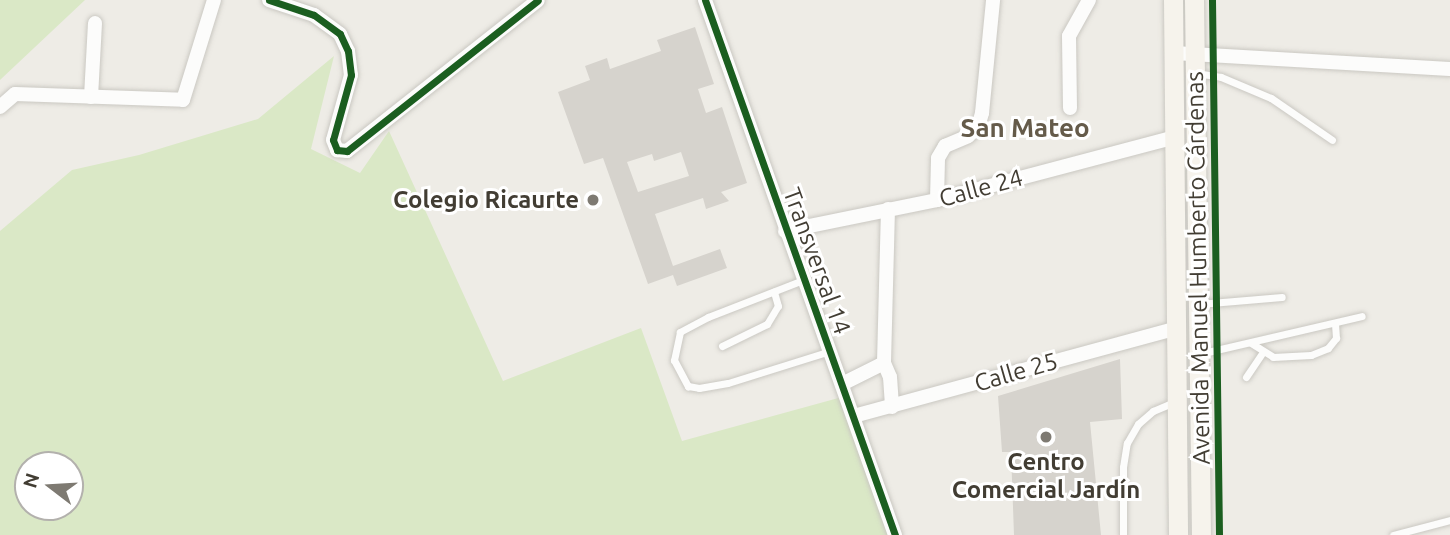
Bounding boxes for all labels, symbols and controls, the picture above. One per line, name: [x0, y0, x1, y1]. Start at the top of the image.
street label: Avenida Manuel Humberto Cárdenas: [1180, 71, 1216, 465]
district label: San Mateo: [960, 112, 1090, 144]
street label: Calle 24: [936, 163, 1026, 213]
street label: Transversal 14: [777, 184, 857, 338]
place label: Colegio Ricaurte: [393, 186, 579, 214]
marker: Colegio Ricaurte: [585, 192, 601, 208]
street label: Calle 25: [971, 346, 1061, 398]
marker: Centro Comercial Jardín: [1038, 429, 1054, 445]
place label: Centro Comercial Jardín: [952, 448, 1140, 504]
north arrow: [14, 451, 84, 521]
text: N: [18, 470, 43, 490]

